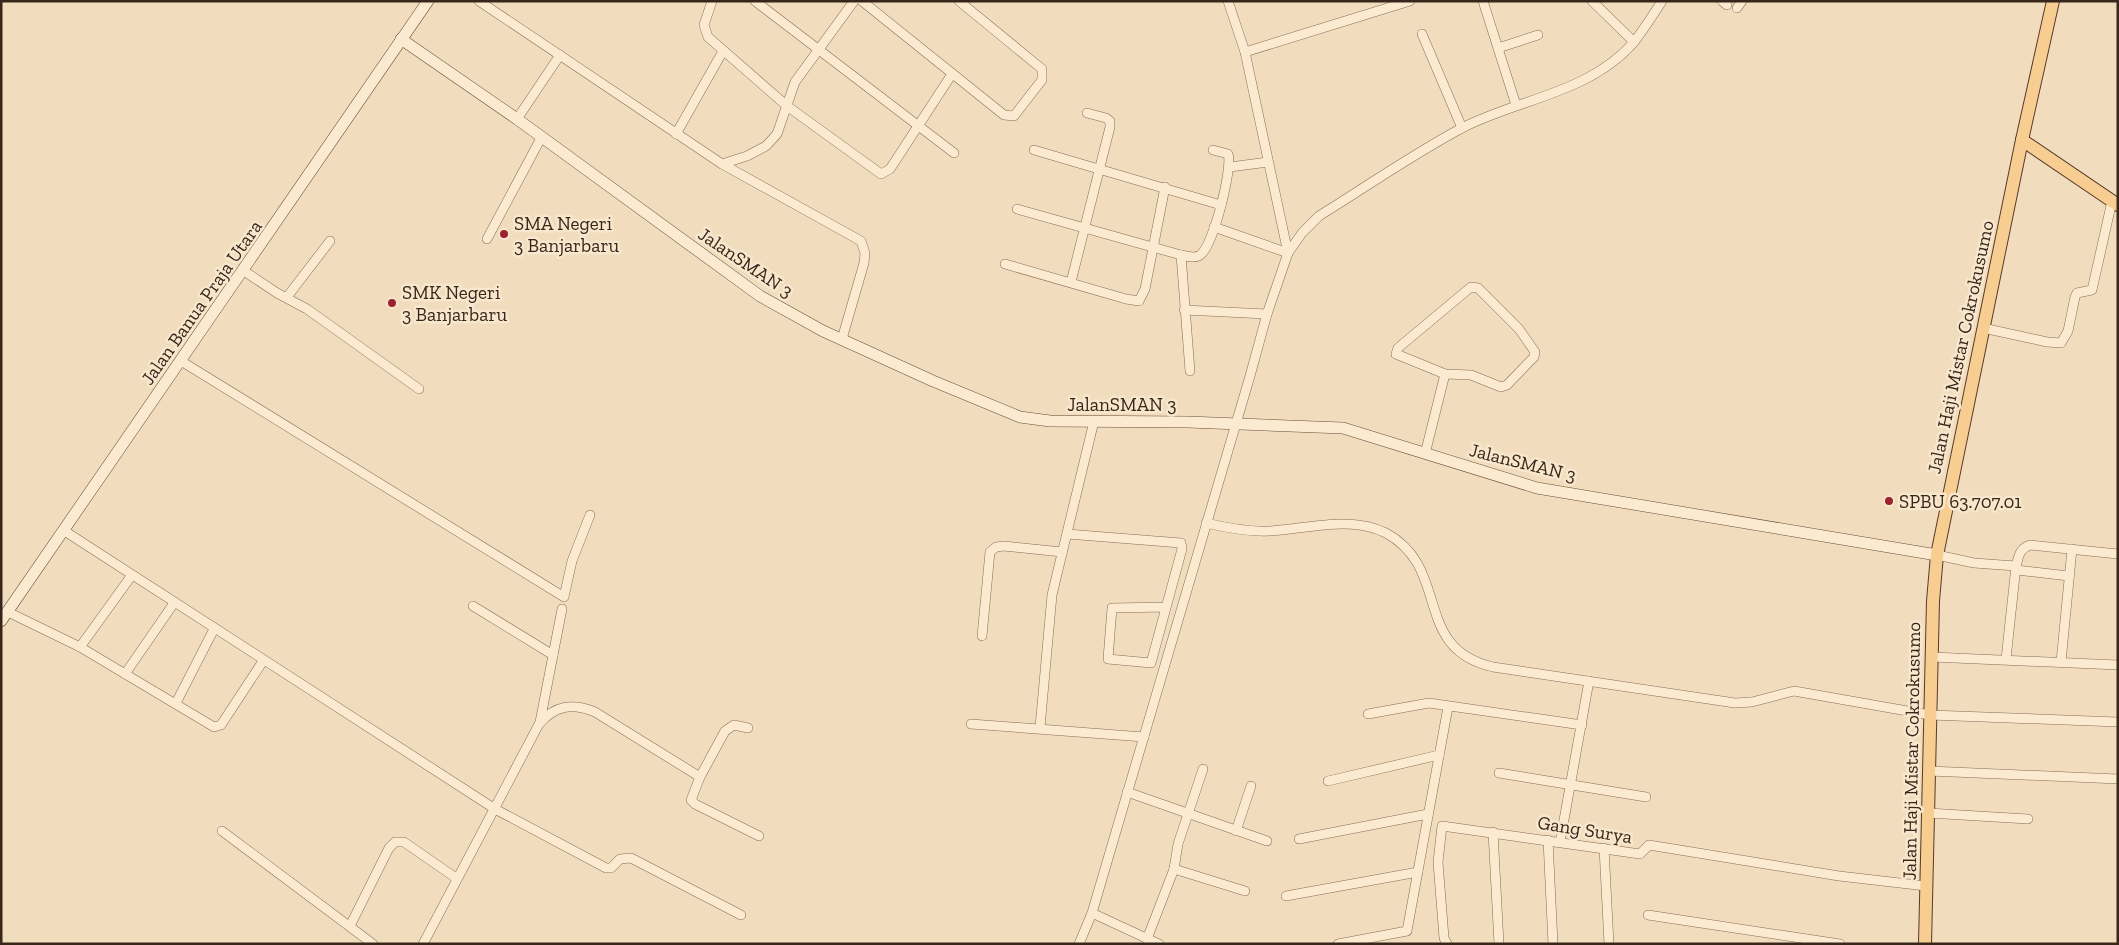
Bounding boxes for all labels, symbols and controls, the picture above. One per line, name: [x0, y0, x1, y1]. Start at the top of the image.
place label: SMA Negeri 3 Banjarbaru: [514, 212, 619, 257]
street label: Jalan Banua Praja Utara: [136, 216, 267, 389]
street label: Jalan Haji Mistar Cokrokusumo: [1922, 218, 1999, 476]
street label: JalanSMAN 3: [694, 222, 797, 303]
marker: SMA Negeri 3 Banjarbaru: [498, 228, 510, 240]
place label: SMK Negeri 3 Banjarbaru: [402, 281, 507, 326]
marker: SMK Negeri 3 Banjarbaru: [386, 297, 398, 309]
street label: JalanSMAN 3: [1067, 393, 1177, 416]
street label: JalanSMAN 3: [1467, 438, 1579, 487]
place label: SPBU 63.707.01: [1899, 490, 2022, 513]
marker: SPBU 63.707.01: [1883, 495, 1895, 507]
street label: Jalan Haji Mistar Cokrokusumo: [1898, 621, 1925, 880]
street label: Gang Surya: [1536, 811, 1634, 848]

